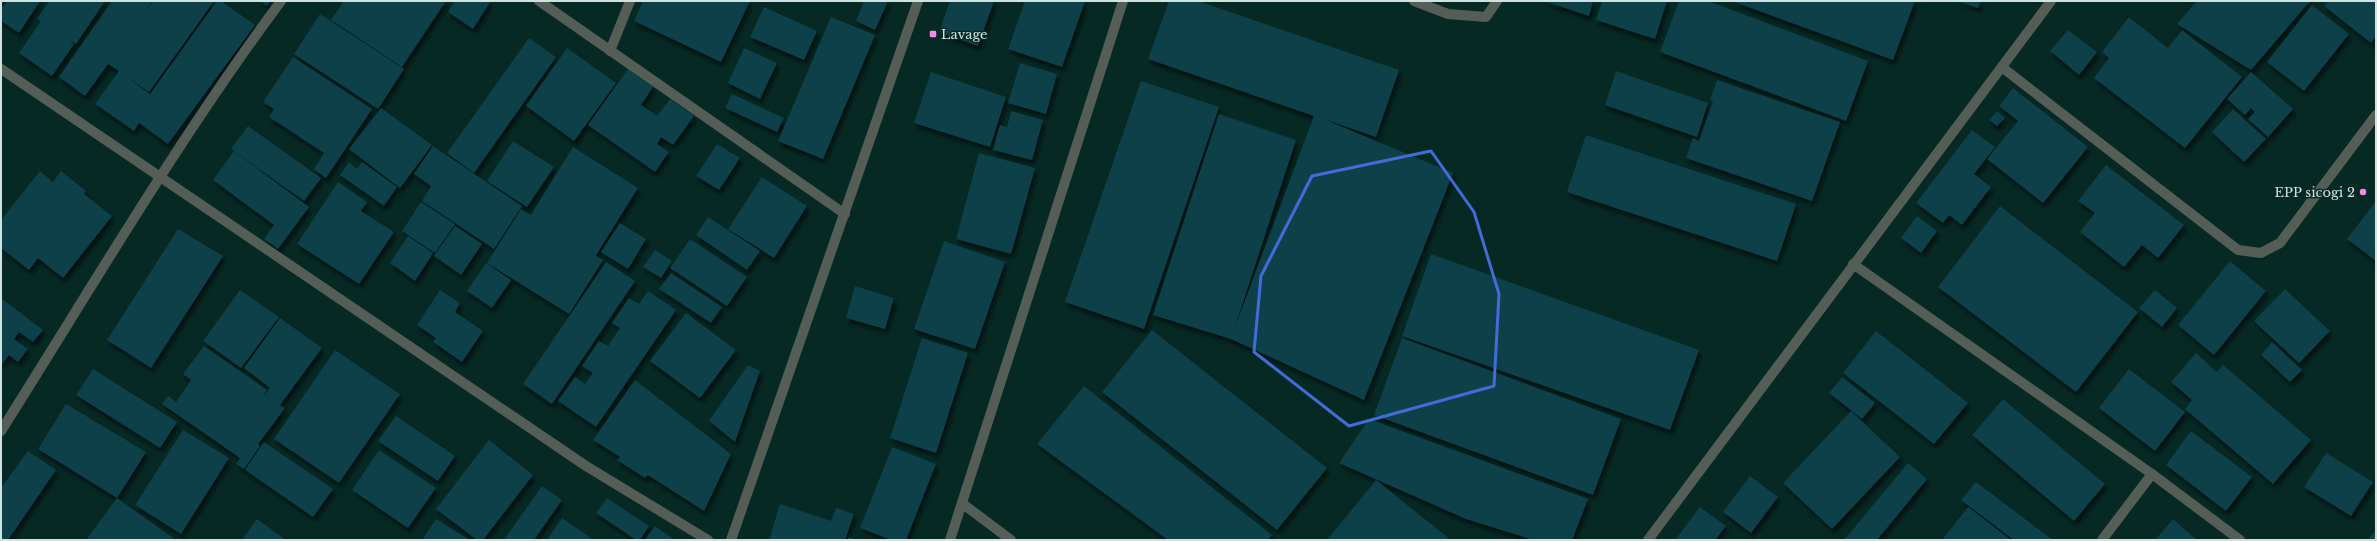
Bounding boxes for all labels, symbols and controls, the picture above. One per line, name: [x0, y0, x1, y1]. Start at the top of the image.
place label: Lavage: [941, 26, 988, 43]
marker: Lavage: [928, 29, 938, 39]
place label: EPP sicogi 2: [2275, 184, 2355, 201]
marker: EPP sicogi 2: [2358, 187, 2368, 197]

